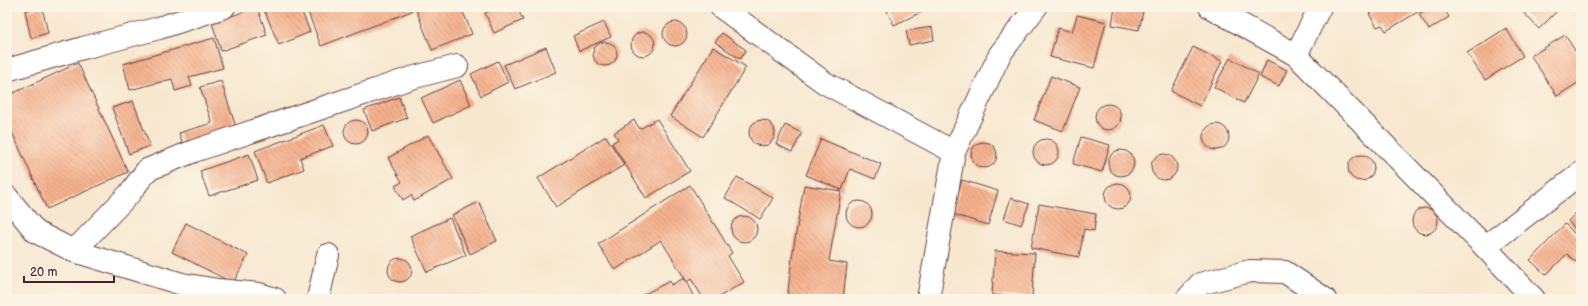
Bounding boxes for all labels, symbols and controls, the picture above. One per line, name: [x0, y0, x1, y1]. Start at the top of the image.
scale bar: [24, 258, 114, 284]
text: 20 m: [30, 265, 57, 280]

